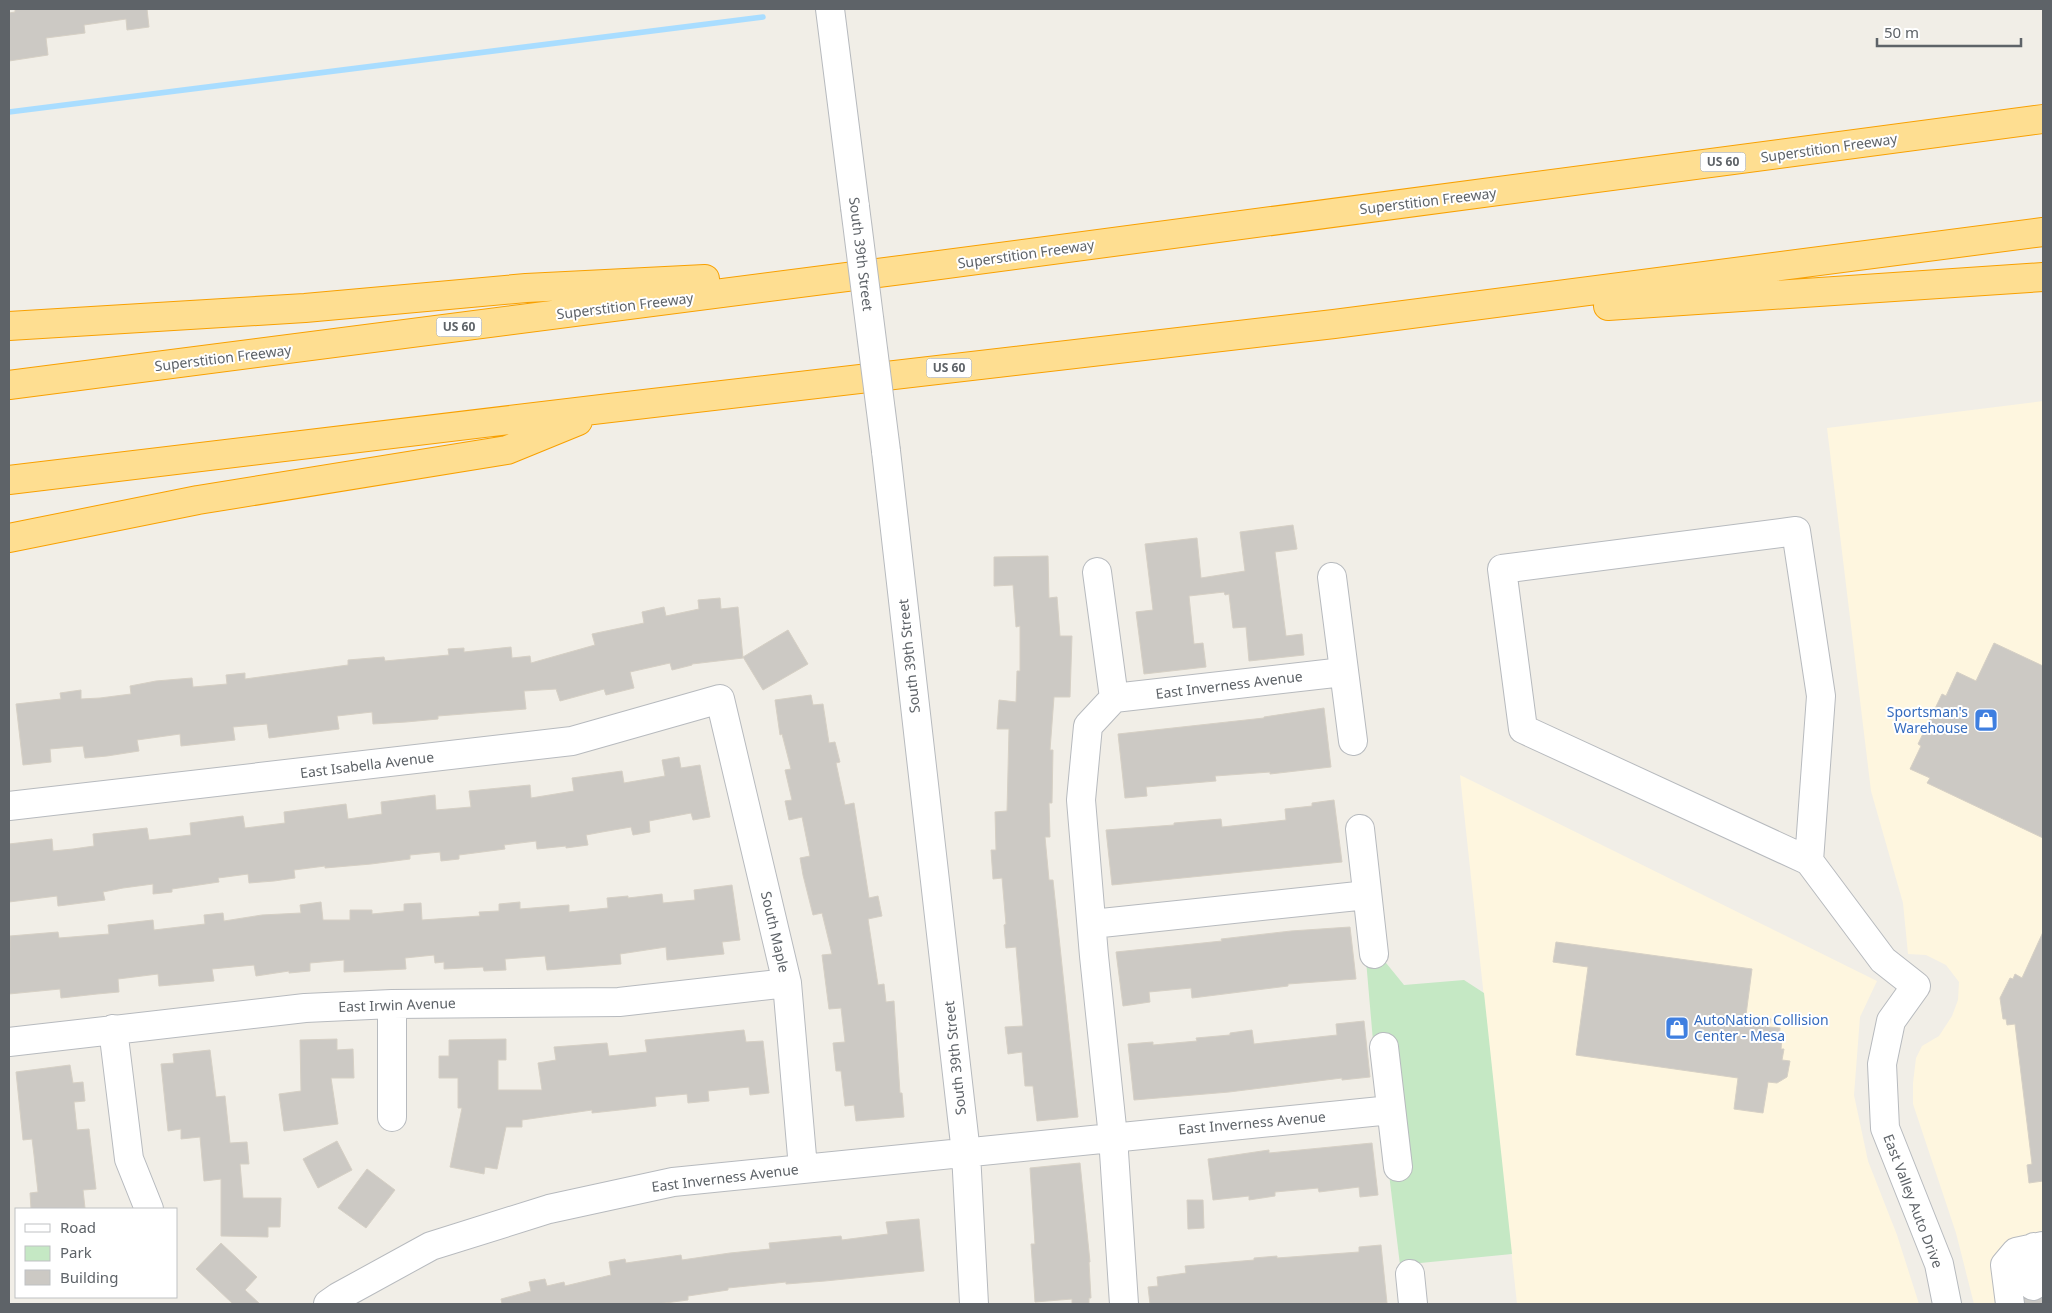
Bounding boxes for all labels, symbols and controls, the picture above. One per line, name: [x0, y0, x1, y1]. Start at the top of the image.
scale bar: [1877, 15, 2021, 47]
text: 50 m: [1884, 22, 1919, 42]
street label: Superstition Freeway: [1759, 128, 1899, 166]
road number: US 60: [1700, 152, 1746, 172]
street label: Superstition Freeway: [1358, 183, 1498, 218]
street label: South 39th Street: [845, 196, 878, 312]
street label: Superstition Freeway: [956, 234, 1096, 272]
street label: Superstition Freeway: [555, 288, 695, 323]
road number: US 60: [436, 318, 482, 337]
street label: Superstition Freeway: [153, 340, 293, 375]
road number: US 60: [926, 358, 972, 378]
street label: South 39th Street: [893, 598, 924, 714]
street label: East Inverness Avenue: [1154, 666, 1304, 703]
place label: Sportsman's Warehouse: [1887, 702, 1968, 737]
shop icon: Sportsman's Warehouse: [1973, 707, 1999, 733]
street label: East Isabella Avenue: [299, 747, 435, 782]
street label: South Maple: [757, 889, 794, 974]
street label: East Irwin Avenue: [338, 993, 456, 1016]
street label: South 39th Street: [939, 1000, 970, 1116]
place label: AutoNation Collision Center - Mesa: [1694, 1010, 1829, 1045]
shop icon: AutoNation Collision Center - Mesa: [1664, 1015, 1690, 1041]
street label: East Inverness Avenue: [1177, 1107, 1327, 1138]
street label: East Valley Auto Drive: [1879, 1131, 1948, 1271]
street label: East Inverness Avenue: [650, 1159, 800, 1196]
legend: [15, 1208, 178, 1298]
text: Road: [60, 1217, 96, 1237]
text: Park: [60, 1242, 92, 1262]
text: Building: [60, 1267, 118, 1287]

